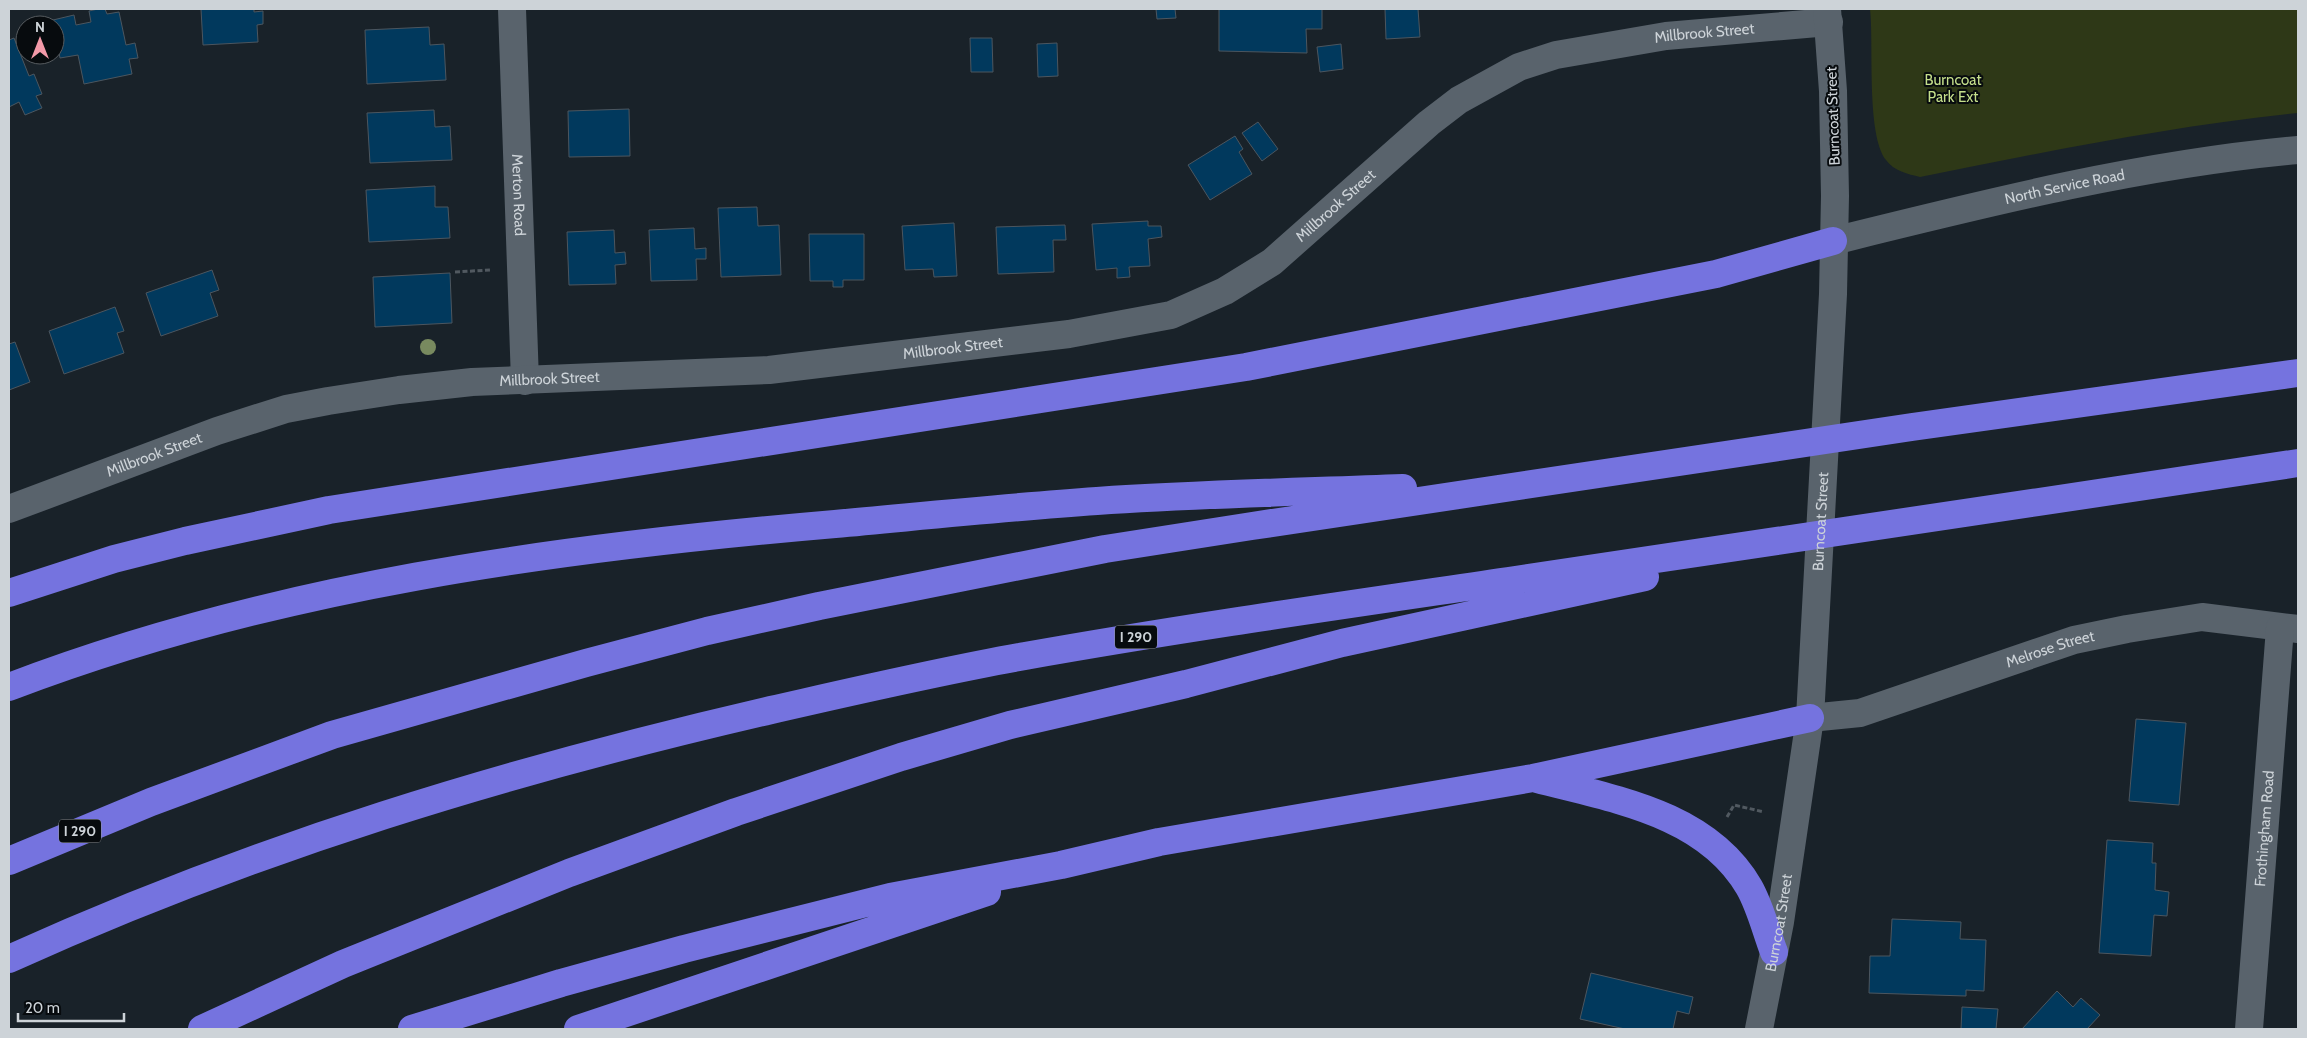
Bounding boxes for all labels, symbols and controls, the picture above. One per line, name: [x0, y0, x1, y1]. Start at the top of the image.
north arrow: [15, 15, 65, 65]
text: N: [35, 18, 45, 36]
street label: Millbrook Street: [1653, 19, 1755, 47]
street label: Burncoat Street: [1822, 66, 1844, 166]
park label: Burncoat Park Ext: [1925, 71, 1981, 106]
street label: Merton Road: [508, 154, 529, 236]
street label: Millbrook Street: [1292, 166, 1379, 246]
street label: North Service Road: [2003, 166, 2126, 208]
street label: Millbrook Street: [902, 333, 1004, 363]
street label: Millbrook Street: [499, 368, 600, 390]
street label: Millbrook Street: [104, 429, 204, 481]
street label: Burncoat Street: [1809, 472, 1832, 571]
road number: I 290: [1115, 626, 1157, 649]
street label: Melrose Street: [2004, 627, 2096, 672]
street label: Frothingham Road: [2251, 770, 2278, 887]
road number: I 290: [59, 819, 101, 842]
street label: Burncoat Street: [1761, 873, 1796, 973]
scale bar: [18, 990, 124, 1022]
text: 20 m: [25, 999, 60, 1017]

